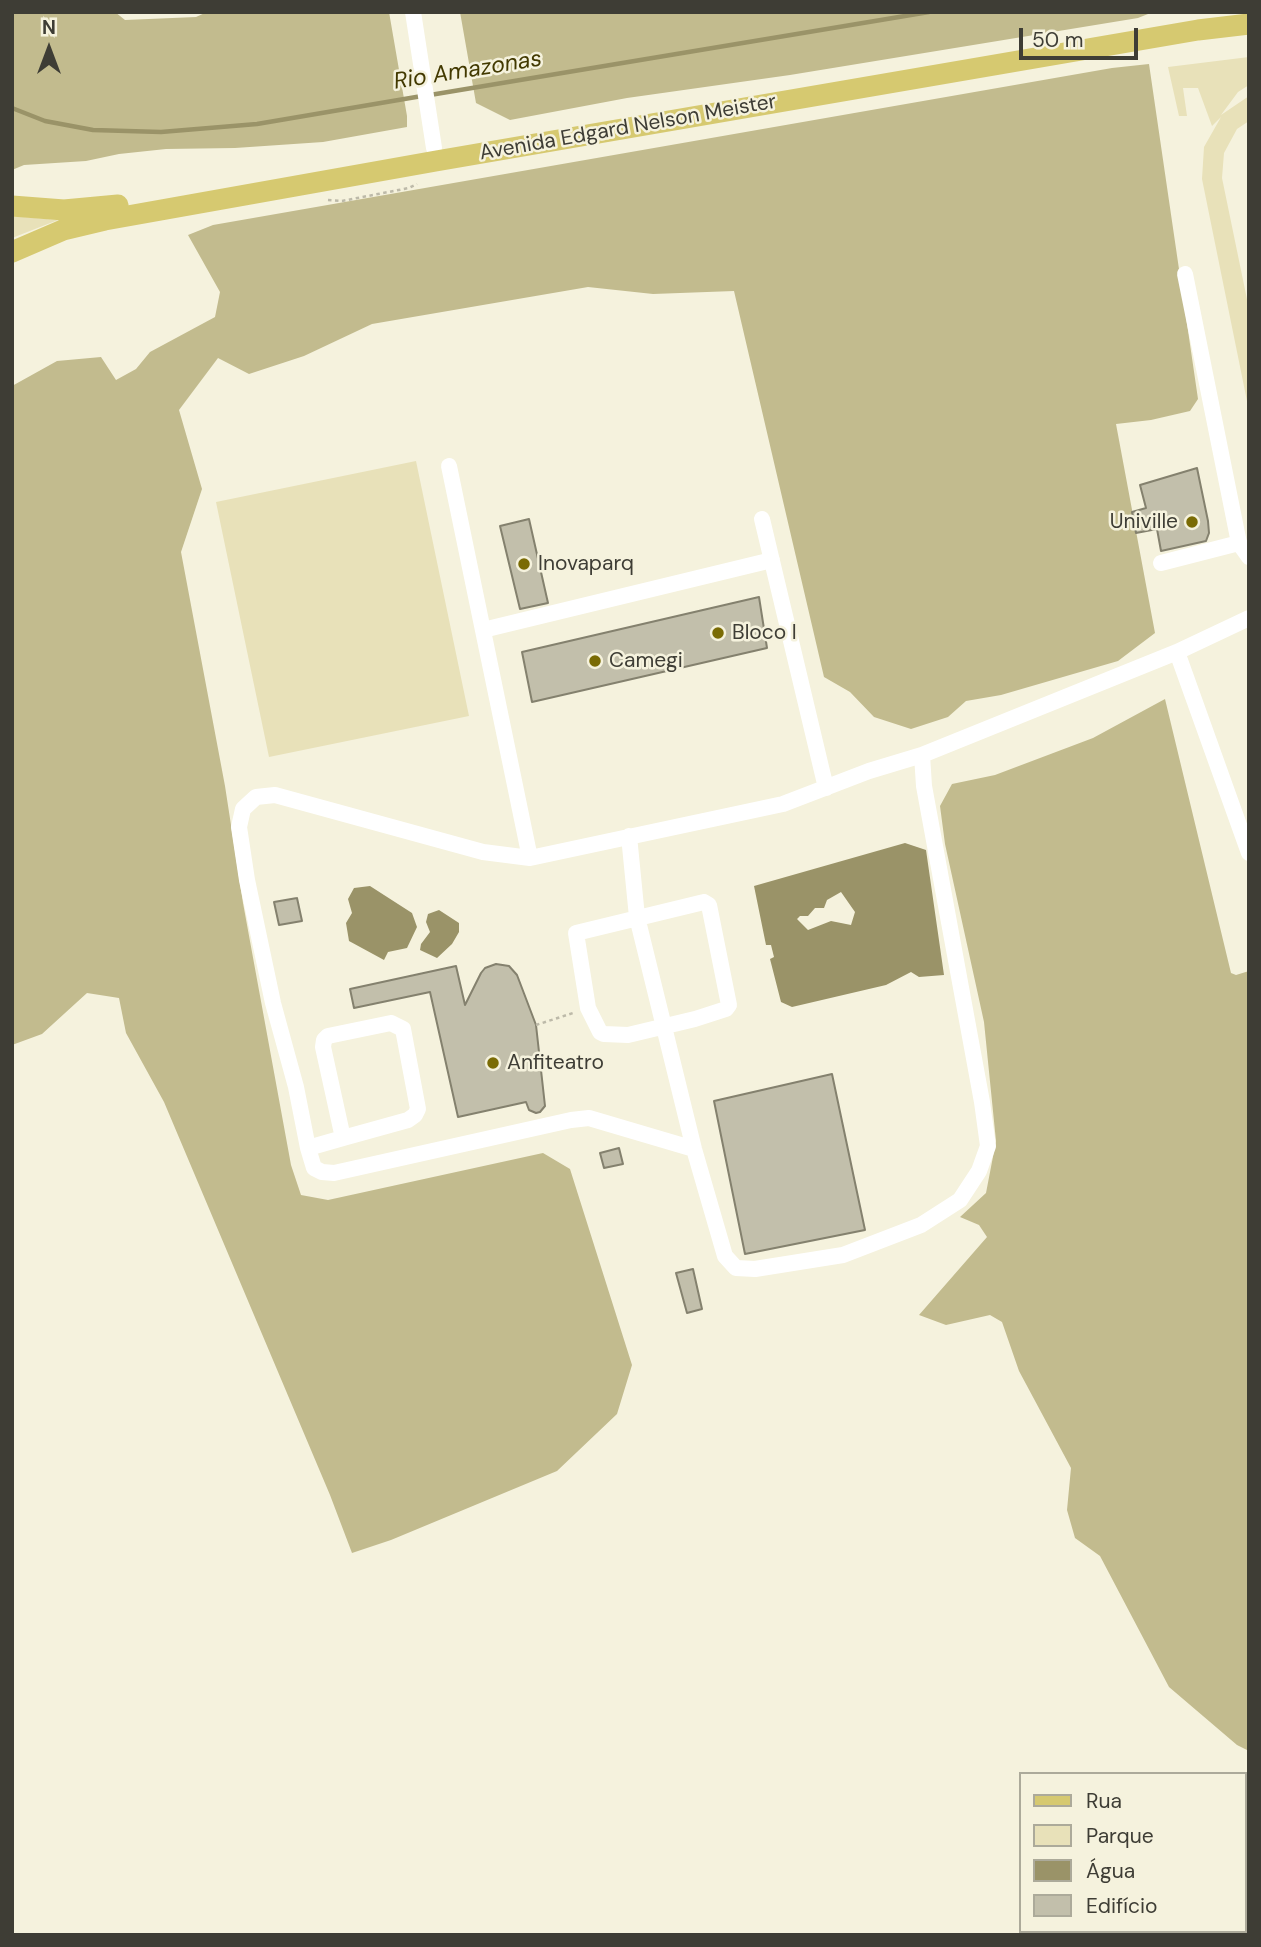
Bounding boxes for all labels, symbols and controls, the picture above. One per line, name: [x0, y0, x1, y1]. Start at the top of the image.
north arrow: [14, 14, 84, 84]
scale bar: [1023, 14, 1142, 58]
text: N: [42, 15, 56, 40]
text: 50 m: [1032, 26, 1083, 54]
water label: Rio Amazonas: [392, 46, 544, 96]
street label: Avenida Edgard Nelson Meister: [478, 89, 778, 167]
place label: Univille: [1110, 509, 1178, 535]
marker: Univille: [1184, 514, 1200, 530]
place label: Inovaparq: [538, 551, 634, 577]
marker: Inovaparq: [516, 556, 532, 572]
place label: Bloco I: [732, 620, 797, 646]
marker: Bloco I: [710, 625, 726, 641]
place label: Camegi: [609, 648, 683, 674]
marker: Camegi: [587, 653, 603, 669]
place label: Anfiteatro: [507, 1050, 604, 1076]
marker: Anfiteatro: [485, 1055, 501, 1071]
legend: [1020, 1772, 1247, 1933]
text: Rua: [1086, 1787, 1122, 1815]
text: Parque: [1086, 1822, 1154, 1850]
text: Água: [1086, 1857, 1135, 1885]
text: Edifício: [1086, 1892, 1157, 1920]

